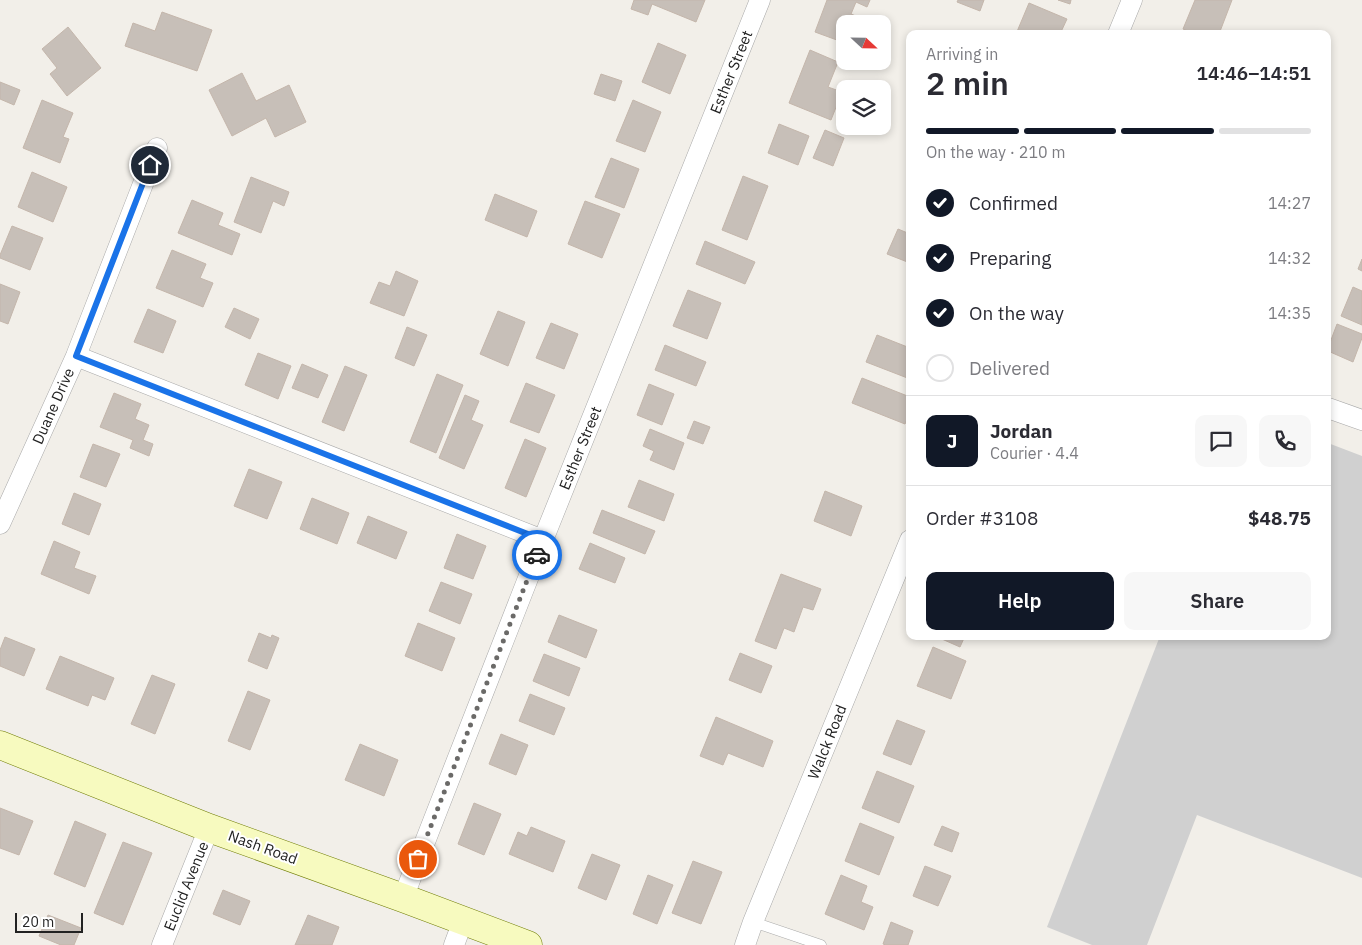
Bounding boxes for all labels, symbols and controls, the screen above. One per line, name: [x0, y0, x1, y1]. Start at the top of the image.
north arrow: [836, 15, 891, 70]
map controls: [836, 15, 891, 135]
street label: Esther Street: [706, 28, 756, 116]
text: Arriving in: [926, 44, 998, 64]
text: 14:46–14:51: [1197, 61, 1311, 85]
text: 2 min: [926, 62, 1009, 104]
button: layers: [836, 80, 891, 135]
text: On the way · 210 m: [926, 142, 1065, 162]
pin: [129, 144, 171, 186]
icon: home: [136, 151, 164, 179]
icon: check: [926, 189, 954, 217]
text: Confirmed: [969, 191, 1058, 215]
text: 14:27: [1268, 193, 1311, 213]
icon: check: [926, 244, 954, 272]
text: Preparing: [969, 246, 1051, 270]
text: 14:32: [1268, 248, 1311, 268]
icon: check: [926, 299, 954, 327]
text: On the way: [969, 301, 1064, 325]
text: 14:35: [1268, 303, 1311, 323]
text: Delivered: [969, 356, 1050, 380]
street label: Duane Drive: [28, 365, 78, 447]
street label: Esther Street: [555, 404, 605, 492]
button: chat: [1195, 415, 1247, 467]
button: phone: [1259, 415, 1311, 467]
text: Jordan: [990, 419, 1053, 443]
text: J: [947, 429, 957, 453]
text: Courier · 4.4: [990, 443, 1079, 463]
text: Order #3108: [926, 506, 1038, 530]
text: $48.75: [1248, 506, 1311, 530]
courier: [512, 530, 562, 580]
icon: car: [523, 541, 551, 569]
button: Help: [926, 572, 1114, 630]
button: Share: [1124, 572, 1311, 630]
street label: Walck Road: [803, 702, 851, 782]
street label: Nash Road: [226, 826, 300, 868]
street label: Euclid Avenue: [159, 838, 213, 934]
pin: [397, 838, 439, 880]
icon: bag: [404, 845, 432, 873]
scale bar: [15, 910, 82, 933]
text: 20 m: [22, 913, 54, 931]

